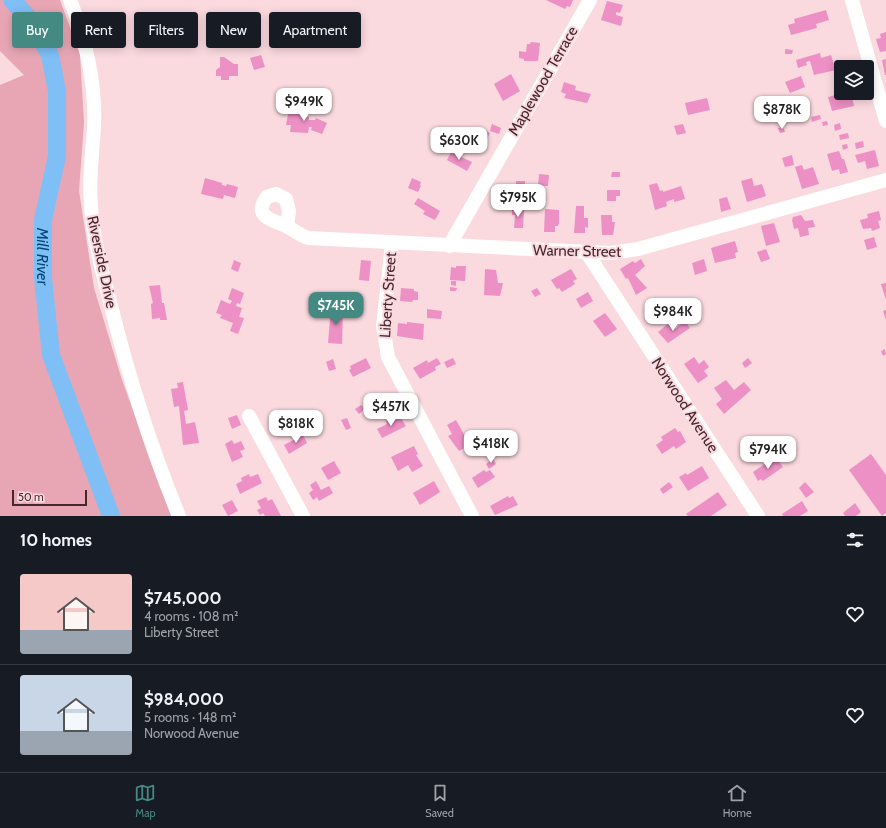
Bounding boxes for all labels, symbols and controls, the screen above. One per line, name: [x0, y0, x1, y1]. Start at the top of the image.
chip: Buy: [12, 12, 63, 48]
chip: Rent: [71, 12, 126, 48]
chip: Filters: [134, 12, 198, 48]
chip: New: [206, 12, 261, 48]
chip: Apartment: [269, 12, 361, 48]
street label: Maplewood Terrace: [504, 23, 582, 139]
map controls: [834, 60, 874, 100]
button: layers: [834, 60, 874, 100]
pin: $949K: [276, 88, 332, 122]
text: $949K: [285, 93, 323, 109]
pin: $878K: [754, 96, 810, 130]
text: $878K: [763, 101, 801, 117]
pin: $630K: [431, 127, 487, 161]
text: $630K: [439, 132, 479, 148]
pin: $795K: [490, 184, 546, 218]
text: $795K: [500, 189, 536, 205]
street label: Riverside Drive: [83, 214, 121, 310]
water label: Mill River: [34, 227, 53, 287]
street label: Warner Street: [533, 241, 621, 261]
street label: Liberty Street: [376, 251, 400, 339]
pin: $745K: [308, 292, 364, 326]
text: $745K: [318, 297, 354, 313]
pin: $984K: [645, 298, 701, 332]
text: $984K: [654, 303, 692, 319]
street label: Norwood Avenue: [648, 354, 723, 456]
pin: $457K: [363, 393, 419, 427]
text: $457K: [372, 398, 410, 414]
pin: $818K: [268, 410, 324, 444]
text: $818K: [278, 415, 314, 431]
pin: $418K: [463, 430, 519, 464]
text: $418K: [473, 435, 509, 451]
pin: $794K: [740, 436, 796, 470]
text: $794K: [749, 441, 787, 457]
scale bar: [12, 488, 87, 507]
text: 50 m: [18, 490, 44, 504]
icon: filters: [844, 529, 866, 551]
text: 10 homes: [20, 530, 92, 550]
text: $745,000: [144, 588, 221, 608]
icon: home: [52, 590, 100, 638]
icon: heart: [844, 603, 866, 625]
text: 4 rooms · 108 m²: [144, 608, 238, 624]
text: Liberty Street: [144, 624, 219, 640]
text: $984,000: [144, 689, 224, 709]
icon: home: [52, 691, 100, 739]
icon: heart: [844, 704, 866, 726]
text: 5 rooms · 148 m²: [144, 709, 236, 725]
text: Norwood Avenue: [144, 725, 239, 741]
tab: Map: [134, 782, 156, 820]
tab: Saved: [425, 782, 454, 820]
tab: Home: [723, 782, 752, 820]

